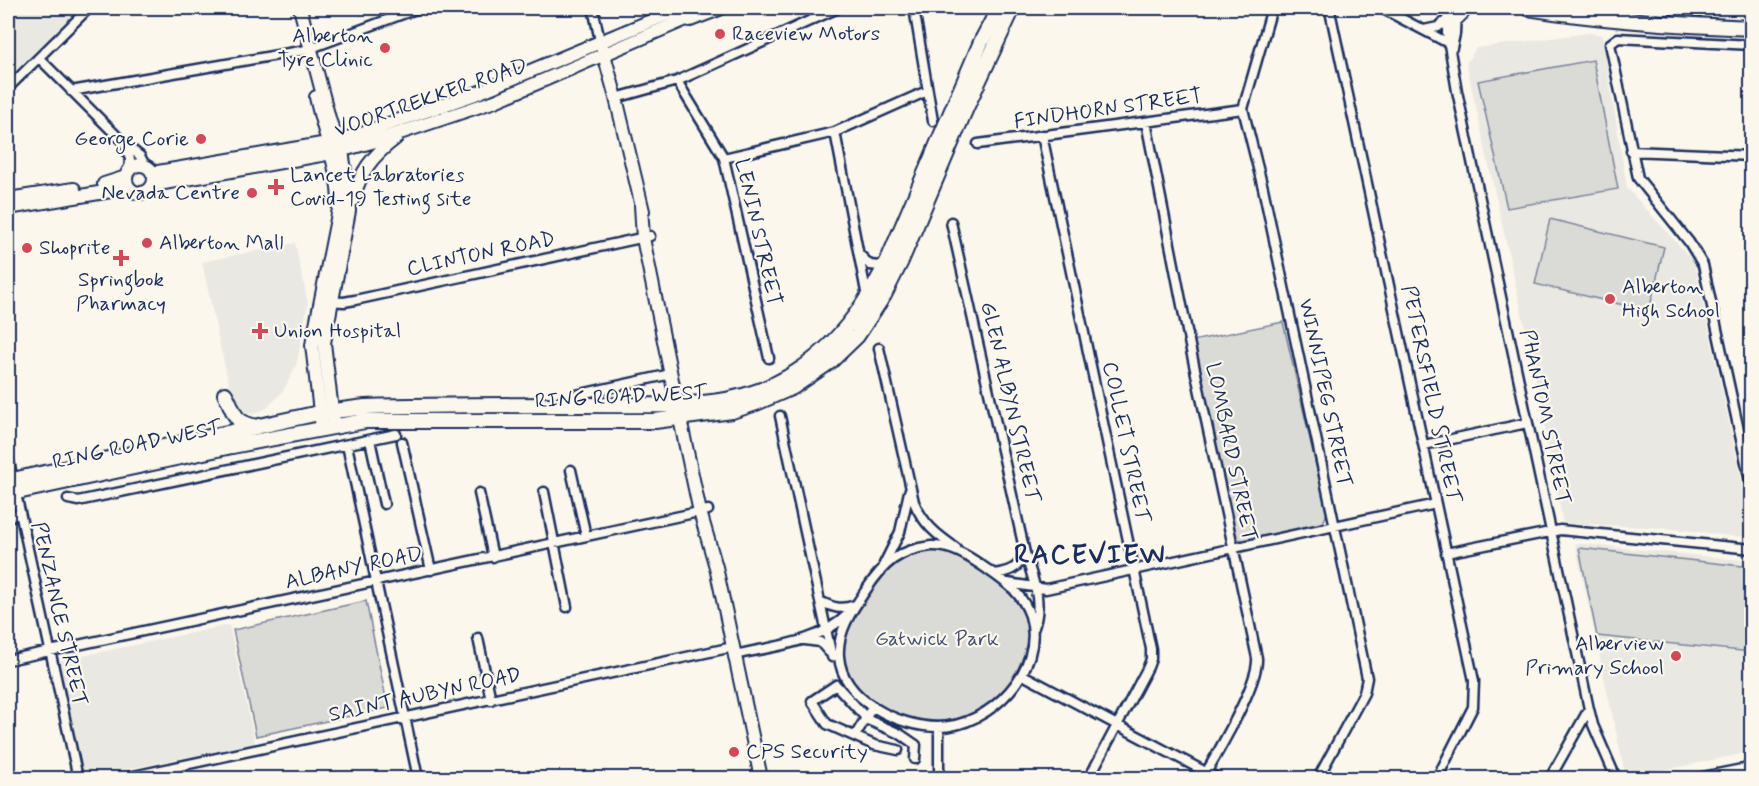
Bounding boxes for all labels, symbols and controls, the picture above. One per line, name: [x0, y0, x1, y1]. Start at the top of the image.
place label: Raceview Motors: [732, 20, 880, 48]
place label: Alberton Tyre Clinic: [277, 22, 374, 74]
marker: Raceview Motors: [713, 27, 727, 41]
marker: Alberton Tyre Clinic: [378, 41, 392, 55]
street label: VOORTREKKER ROAD: [331, 52, 531, 144]
street label: FINDHORN STREET: [1012, 82, 1204, 136]
place label: George Corie: [74, 125, 189, 154]
marker: George Corie: [194, 132, 208, 146]
street label: LENIN STREET: [727, 156, 789, 308]
place label: Lancet Labratories Covid-19 Testing site: [290, 161, 472, 215]
marker: Lancet Labratories Covid-19 Testing site: [267, 178, 285, 196]
place label: Nevada Centre: [101, 179, 240, 207]
marker: Nevada Centre: [245, 186, 259, 200]
street label: CLINTON ROAD: [404, 225, 558, 283]
place label: Alberton Mall: [159, 229, 283, 257]
place label: Shoprite: [39, 234, 110, 262]
marker: Alberton Mall: [140, 236, 154, 250]
marker: Shoprite: [20, 241, 34, 255]
marker: Springbok Pharmacy: [114, 251, 128, 265]
place label: Springbok Pharmacy: [76, 266, 166, 318]
place label: Alberton High School: [1622, 273, 1720, 327]
street label: PETERSFIELD STREET: [1394, 283, 1468, 506]
marker: Alberton High School: [1603, 292, 1617, 306]
street label: WINNIPEG STREET: [1291, 296, 1359, 490]
street label: GLEN ALBYN STREET: [973, 299, 1047, 506]
place label: Union Hospital: [274, 317, 401, 345]
marker: Union Hospital: [251, 322, 269, 340]
street label: PHANTOM STREET: [1513, 327, 1577, 507]
street label: COLLET STREET: [1095, 359, 1157, 526]
street label: LOMBARD STREET: [1198, 360, 1264, 544]
street label: RING ROAD WEST: [534, 378, 708, 415]
street label: RING ROAD WEST: [50, 413, 225, 477]
street label: PENZANCE STREET: [24, 519, 94, 709]
district label: RACEVIEW: [1014, 538, 1166, 573]
street label: ALBANY ROAD: [283, 540, 425, 596]
park label: Gatwick Park: [875, 625, 999, 653]
place label: Alberview Primary School: [1525, 630, 1664, 682]
marker: Alberview Primary School: [1669, 649, 1683, 663]
street label: SAINT AUBYN ROAD: [326, 661, 524, 729]
place label: CPS Security: [746, 738, 868, 766]
marker: CPS Security: [727, 745, 741, 759]

